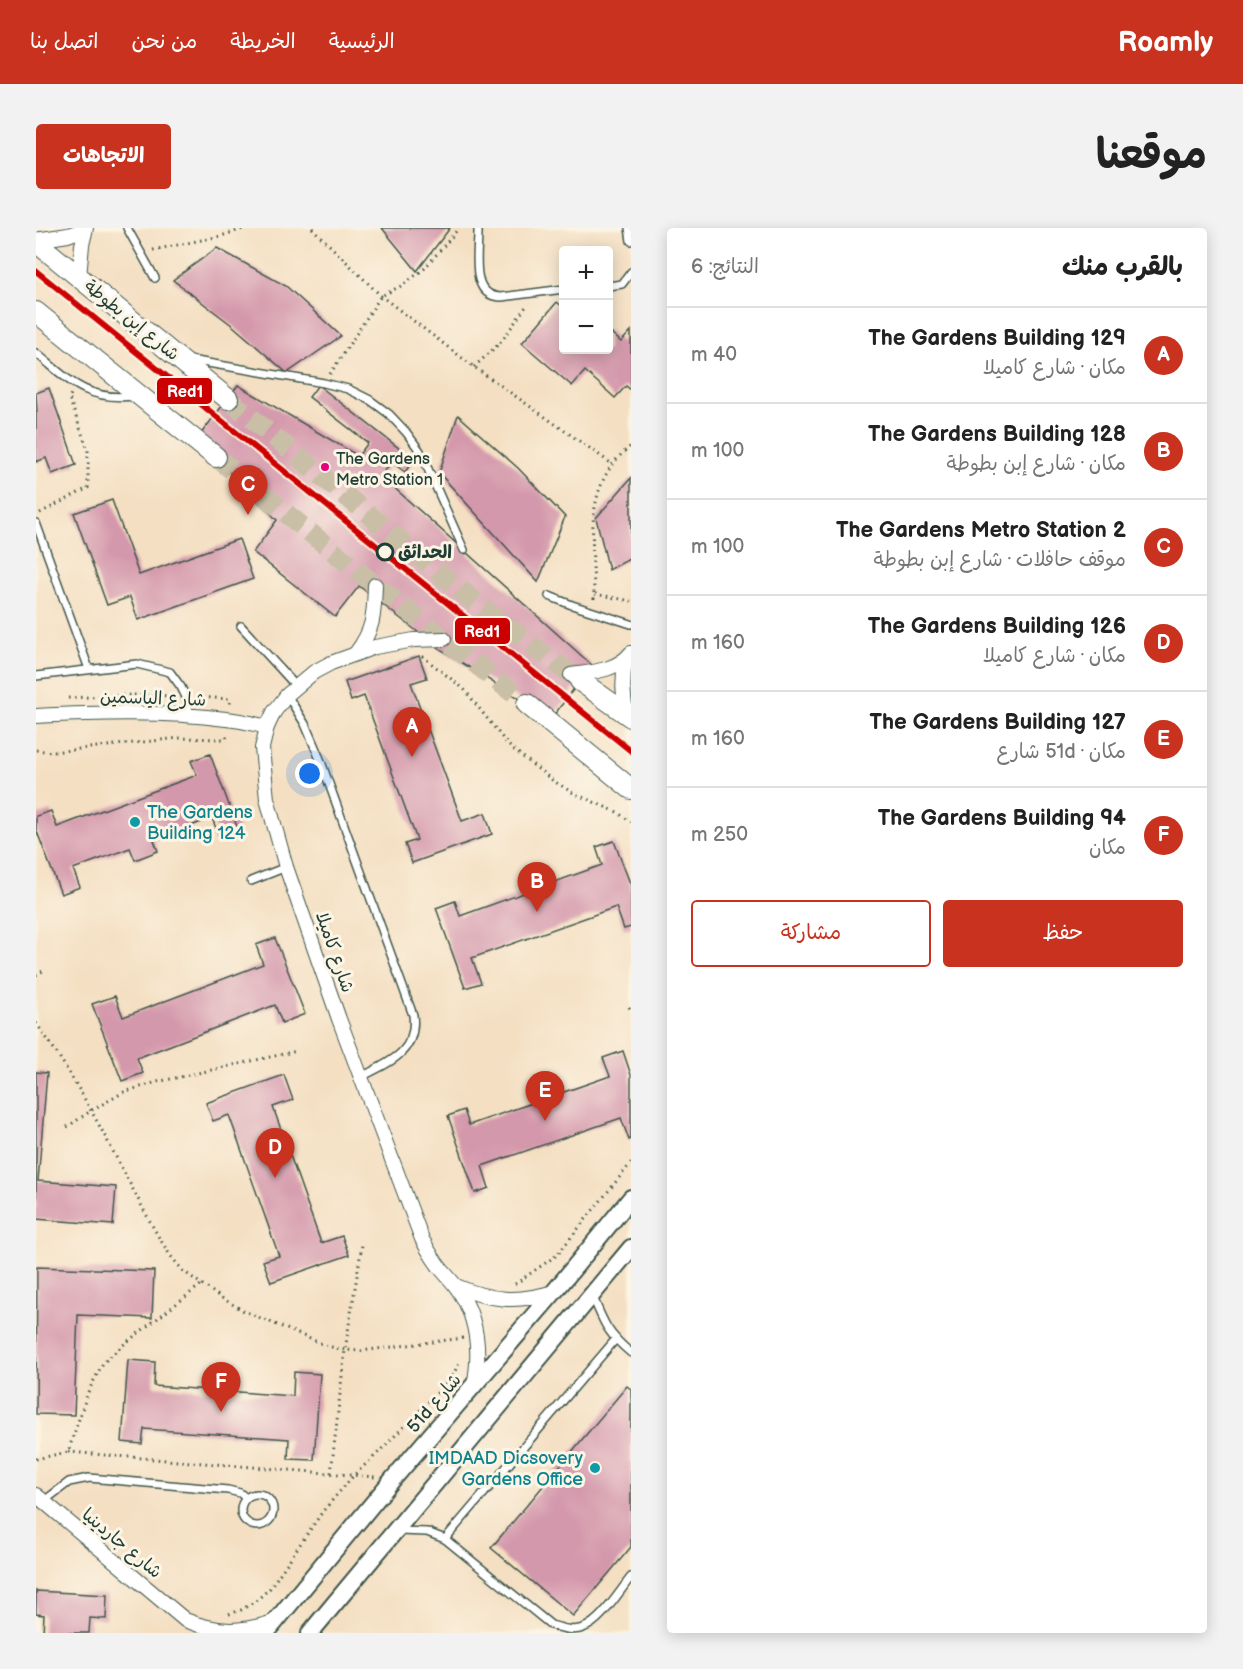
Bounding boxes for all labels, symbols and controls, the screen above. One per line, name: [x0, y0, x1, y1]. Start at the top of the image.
text: Roamly: [1118, 26, 1213, 59]
text: اتصل بنا: [30, 29, 98, 54]
text: من نحن: [131, 29, 197, 54]
text: الخريطة: [230, 29, 296, 54]
text: الرئيسية: [329, 29, 395, 54]
button: الاتجاهات: [36, 124, 171, 189]
text: موقعنا: [1096, 130, 1207, 181]
map controls: [559, 246, 613, 354]
button: +: [559, 246, 613, 300]
text: بالقرب منك: [1062, 252, 1183, 283]
text: النتائج: 6: [691, 255, 759, 279]
street label: شارع إبن بطوطة: [79, 276, 183, 366]
button: −: [559, 300, 613, 354]
text: The Gardens Building 129: [868, 325, 1126, 352]
text: 40 m: [691, 343, 737, 367]
text: A: [1157, 343, 1170, 367]
text: مكان · شارع كاميلا: [983, 356, 1126, 380]
line badge: Red1: [156, 377, 213, 405]
text: Red1: [167, 383, 203, 402]
text: The Gardens Building 128: [868, 421, 1126, 448]
text: 100 m: [691, 439, 744, 463]
text: B: [1156, 439, 1171, 463]
place label: The Gardens Metro Station 1: [336, 450, 443, 490]
text: مكان · شارع إبن بطوطة: [947, 452, 1126, 476]
marker: The Gardens Metro Station 1: [319, 461, 331, 473]
pin: C: [228, 466, 268, 515]
text: The Gardens Metro Station 2: [836, 517, 1126, 544]
text: 100 m: [691, 535, 744, 559]
text: C: [1156, 535, 1171, 559]
place label: الحدائق: [398, 542, 452, 563]
marker: الحدائق: [376, 543, 394, 561]
text: موقف حافلات · شارع إبن بطوطة: [874, 548, 1126, 572]
text: The Gardens Building 126: [868, 613, 1126, 640]
line badge: Red1: [454, 617, 511, 645]
text: Red1: [464, 623, 500, 642]
text: 160 m: [691, 631, 745, 655]
text: D: [1157, 631, 1170, 655]
text: مكان · شارع كاميلا: [983, 644, 1126, 668]
street label: شارع الياسمين: [100, 686, 206, 712]
pin: A: [392, 708, 431, 757]
text: The Gardens Building 127: [870, 709, 1126, 736]
text: 160 m: [691, 727, 745, 751]
text: E: [1157, 727, 1170, 751]
text: مكان · 51d شارع: [996, 740, 1126, 764]
your location: [295, 759, 324, 788]
place label: The Gardens Building 124: [147, 802, 253, 844]
text: The Gardens Building 94: [878, 805, 1126, 832]
marker: The Gardens Building 124: [128, 815, 142, 829]
text: 250 m: [691, 823, 748, 847]
text: F: [1157, 823, 1170, 847]
text: مكان: [1089, 836, 1126, 860]
pin: B: [518, 862, 556, 912]
button: مشاركة: [691, 900, 931, 967]
button: حفظ: [943, 900, 1183, 967]
street label: شارع كاميلا: [310, 909, 358, 996]
pin: E: [526, 1072, 564, 1121]
pin: D: [256, 1128, 294, 1178]
pin: F: [202, 1362, 240, 1412]
street label: 51d شارع: [403, 1369, 466, 1438]
place label: IMDAAD Dicsovery Gardens Office: [429, 1448, 584, 1490]
marker: IMDAAD Dicsovery Gardens Office: [588, 1461, 602, 1475]
street label: شارع جاردينيا: [77, 1504, 166, 1584]

